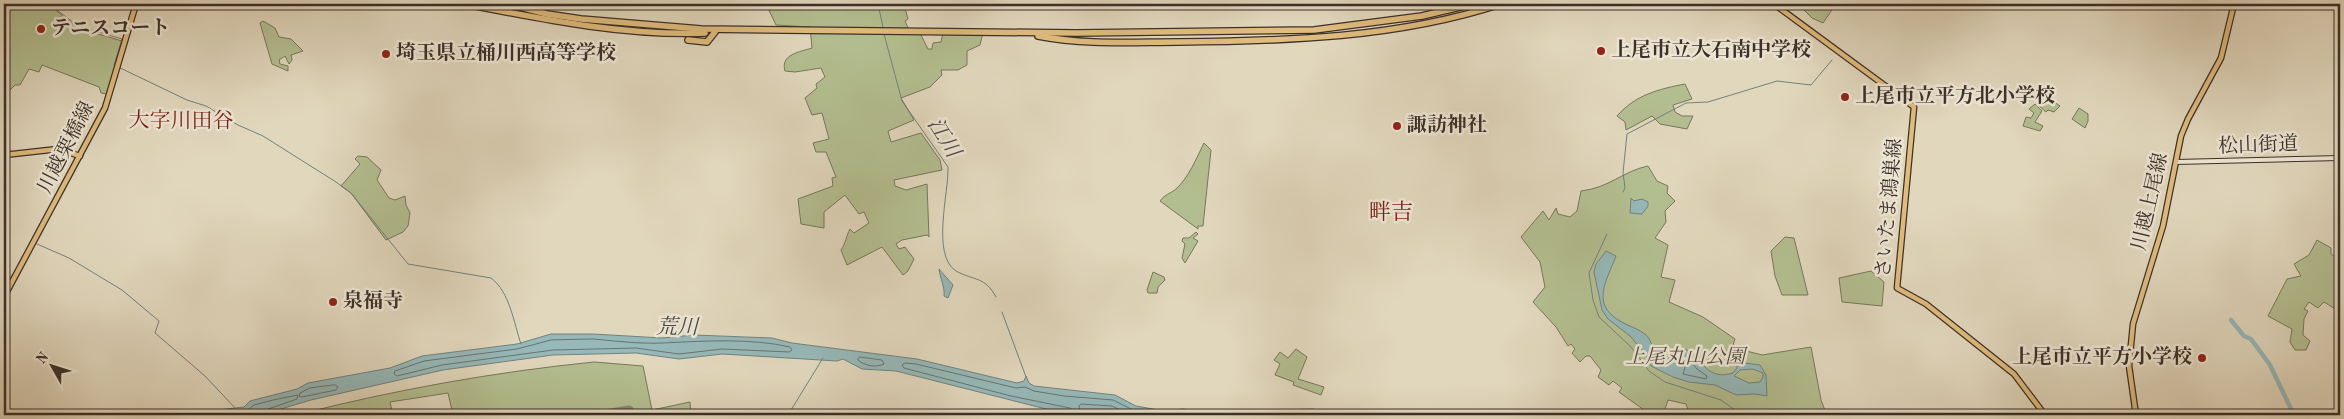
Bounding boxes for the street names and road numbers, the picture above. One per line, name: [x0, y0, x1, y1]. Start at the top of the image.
street label: 川越栗橋線: [34, 98, 99, 197]
street label: 松山街道: [2218, 133, 2298, 157]
street label: さいたま鴻巣線: [1872, 137, 1906, 279]
street label: 川越上尾線: [2128, 151, 2172, 253]

